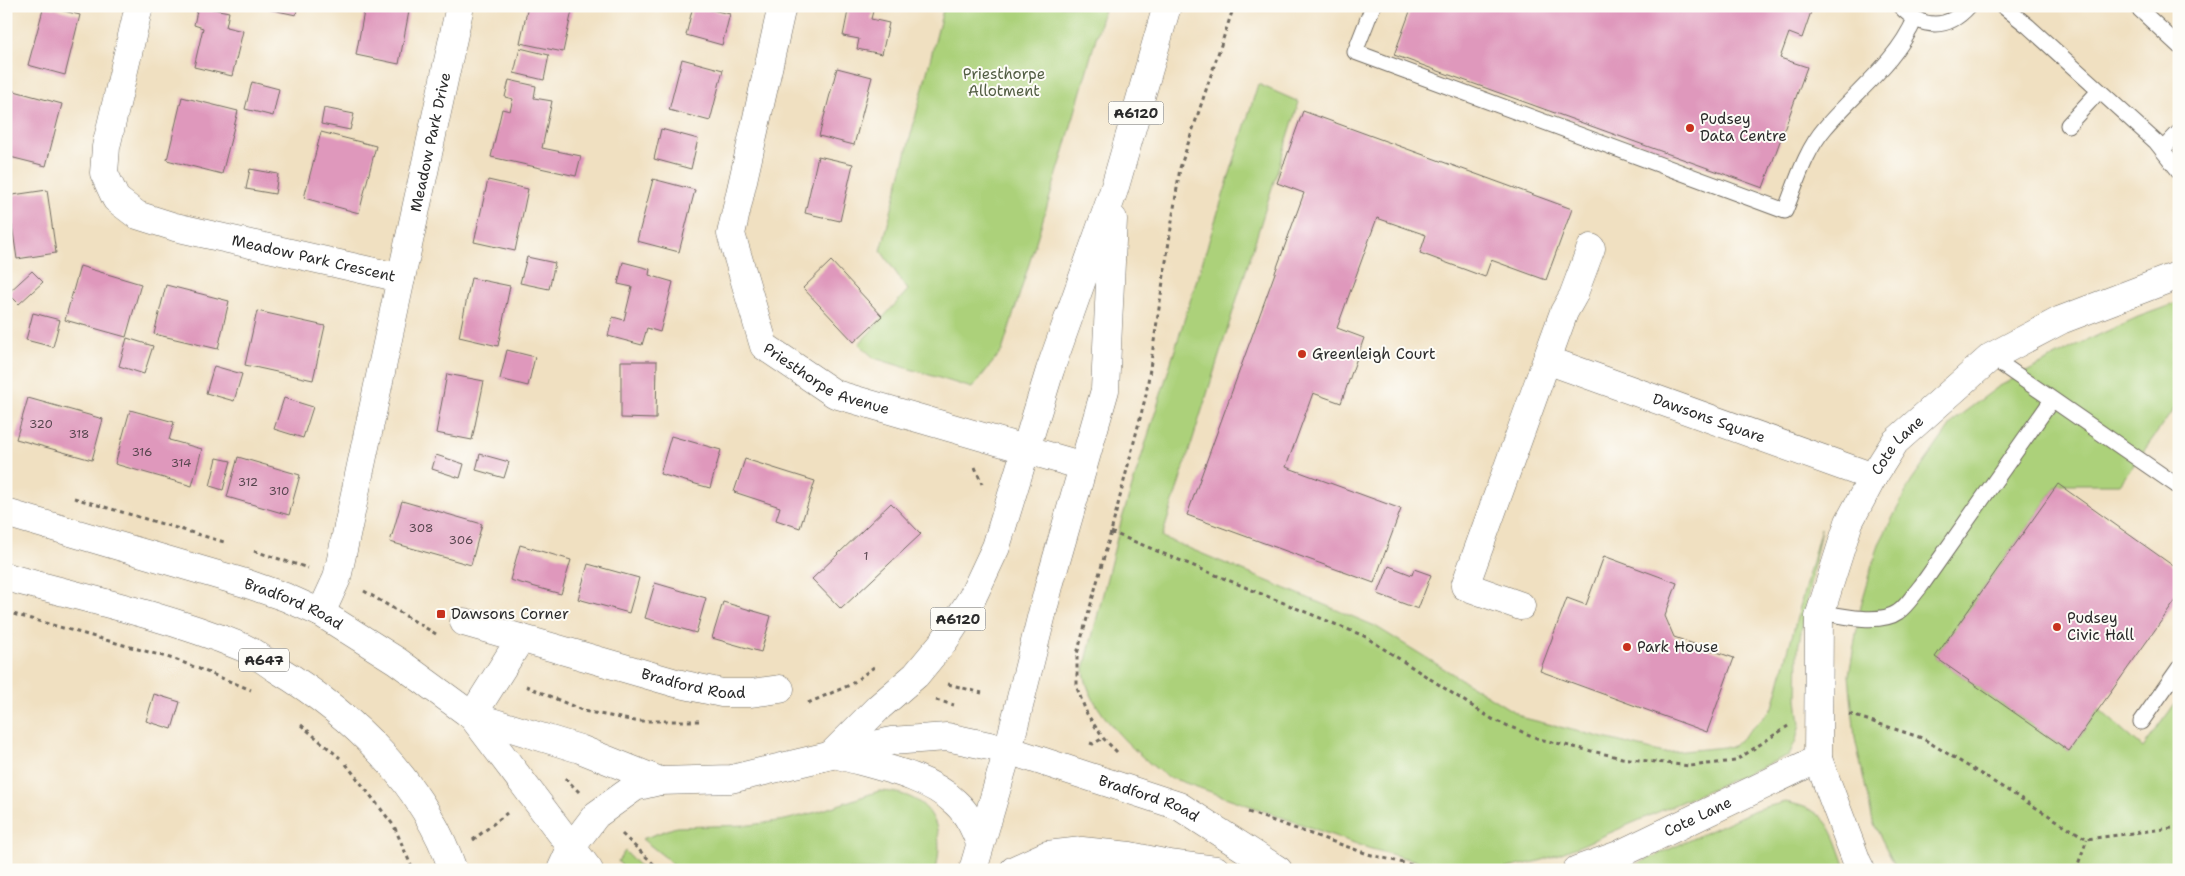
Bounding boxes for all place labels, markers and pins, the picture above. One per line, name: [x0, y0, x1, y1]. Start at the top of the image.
place label: Pudsey Data Centre: [1700, 109, 1787, 146]
marker: Pudsey Data Centre: [1684, 122, 1696, 134]
place label: Greenleigh Court: [1312, 344, 1436, 364]
marker: Greenleigh Court: [1296, 348, 1308, 360]
place label: Dawsons Corner: [451, 604, 569, 624]
marker: Dawsons Corner: [435, 608, 447, 620]
place label: Pudsey Civic Hall: [2067, 608, 2134, 645]
marker: Pudsey Civic Hall: [2051, 621, 2063, 633]
place label: Park House: [1637, 637, 1718, 657]
marker: Park House: [1621, 641, 1633, 653]

